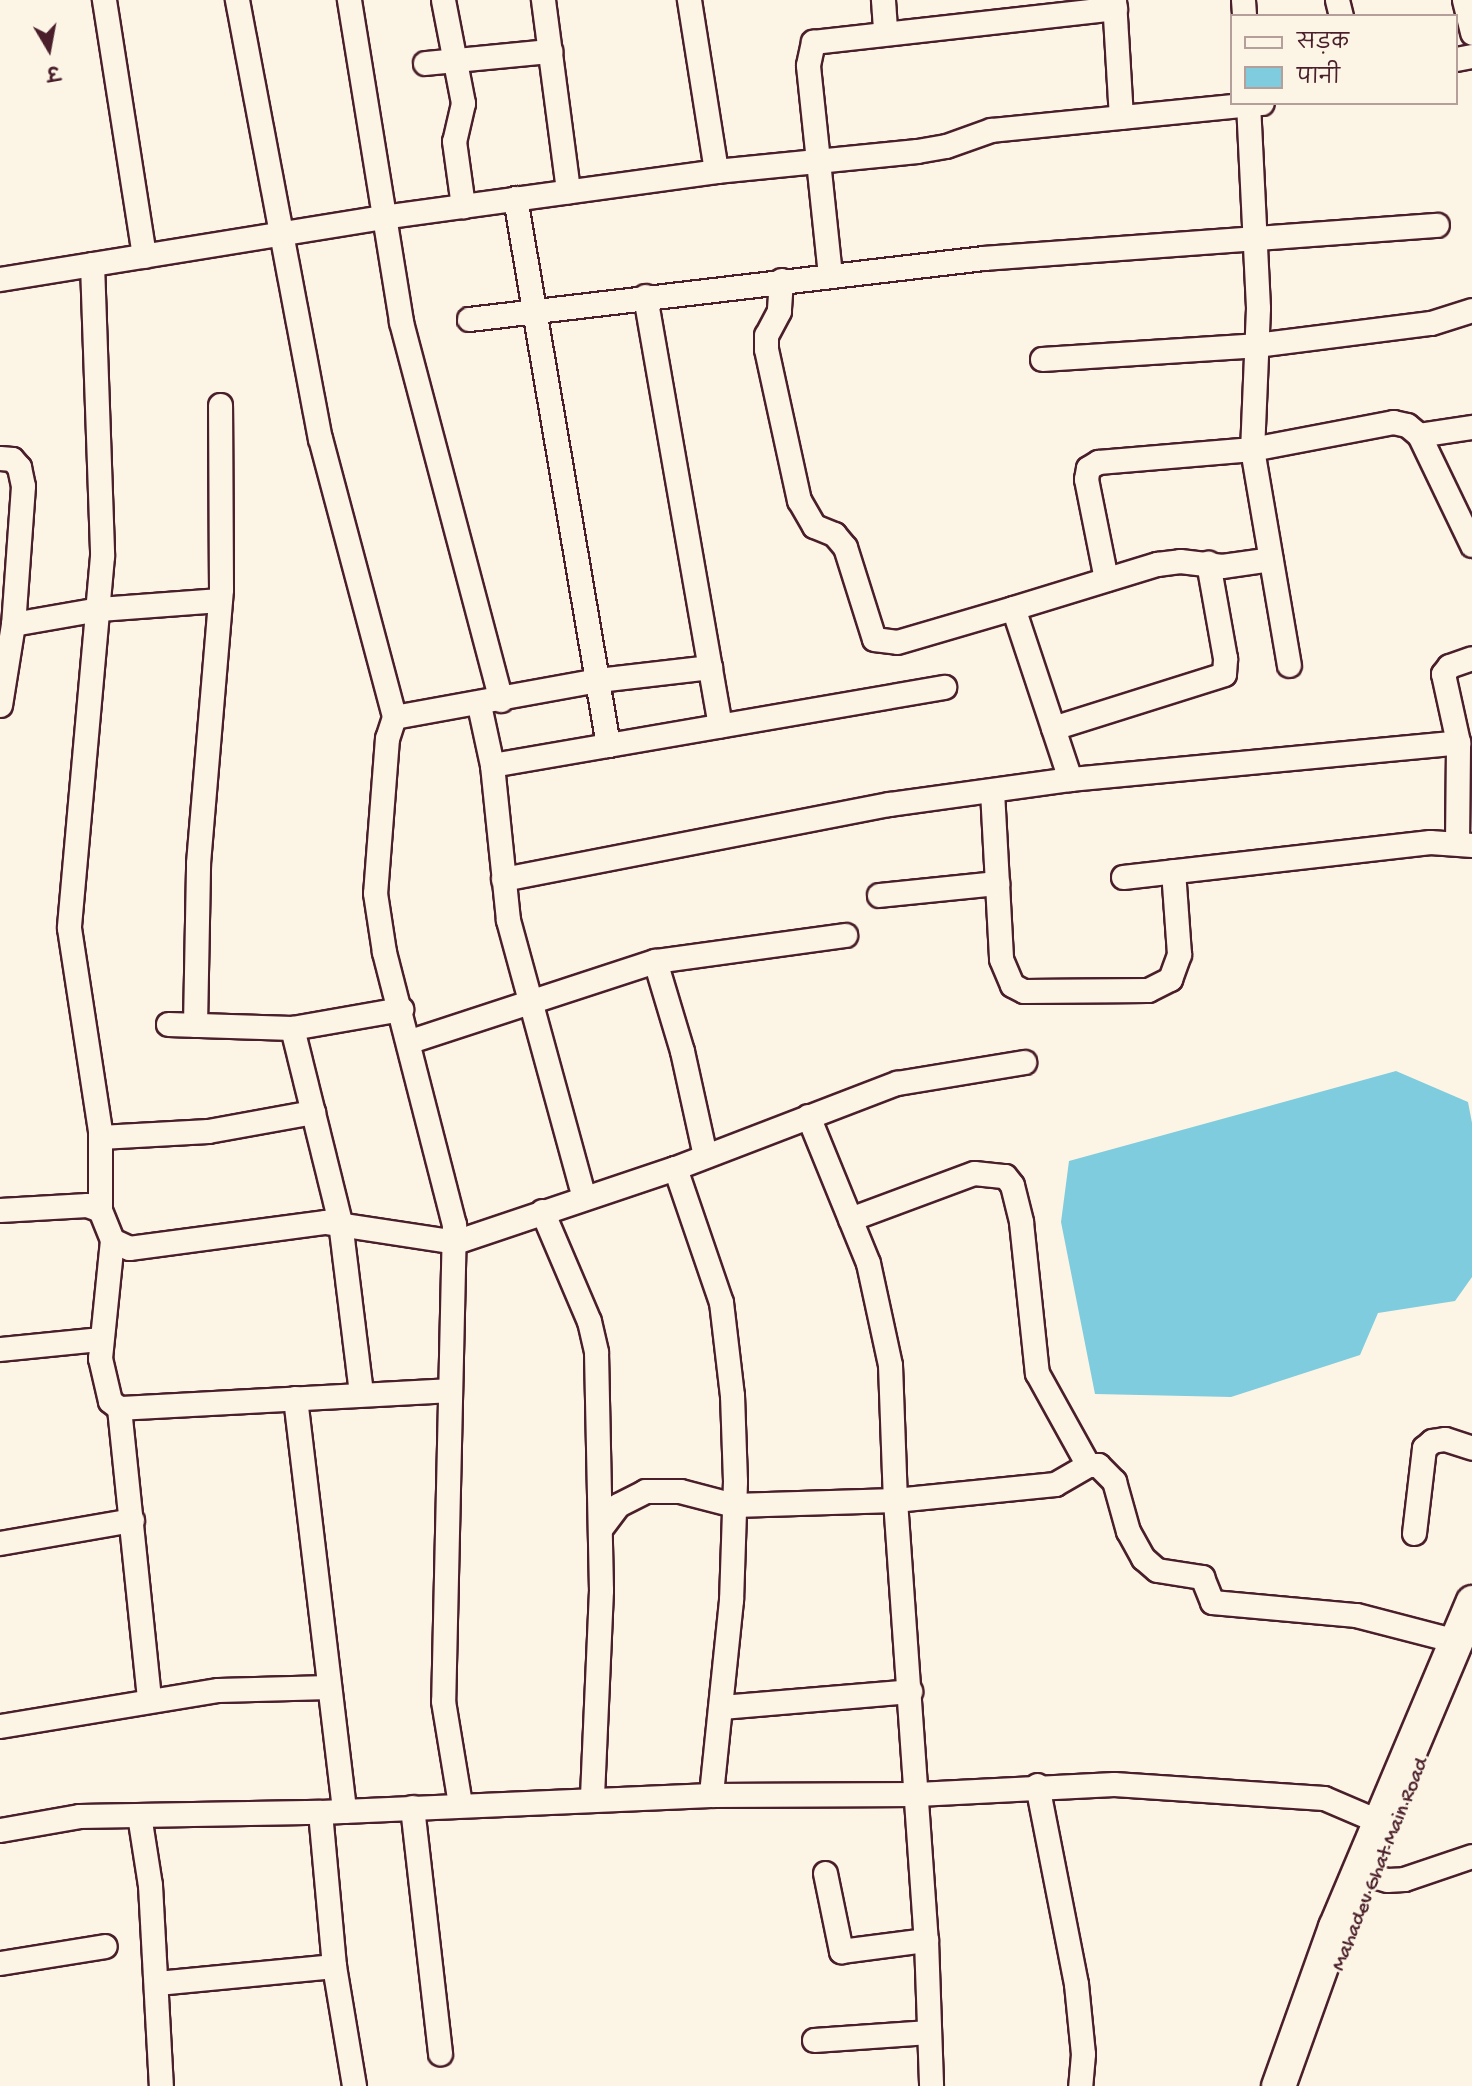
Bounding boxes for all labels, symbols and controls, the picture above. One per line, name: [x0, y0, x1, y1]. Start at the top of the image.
north arrow: [14, 14, 84, 84]
legend: [1230, 14, 1458, 105]
text: सड़क: [1297, 32, 1349, 57]
text: उ: [45, 58, 61, 83]
text: पानी: [1297, 67, 1340, 92]
street label: Mahadev Ghat Main Road: [1328, 1755, 1436, 1975]

